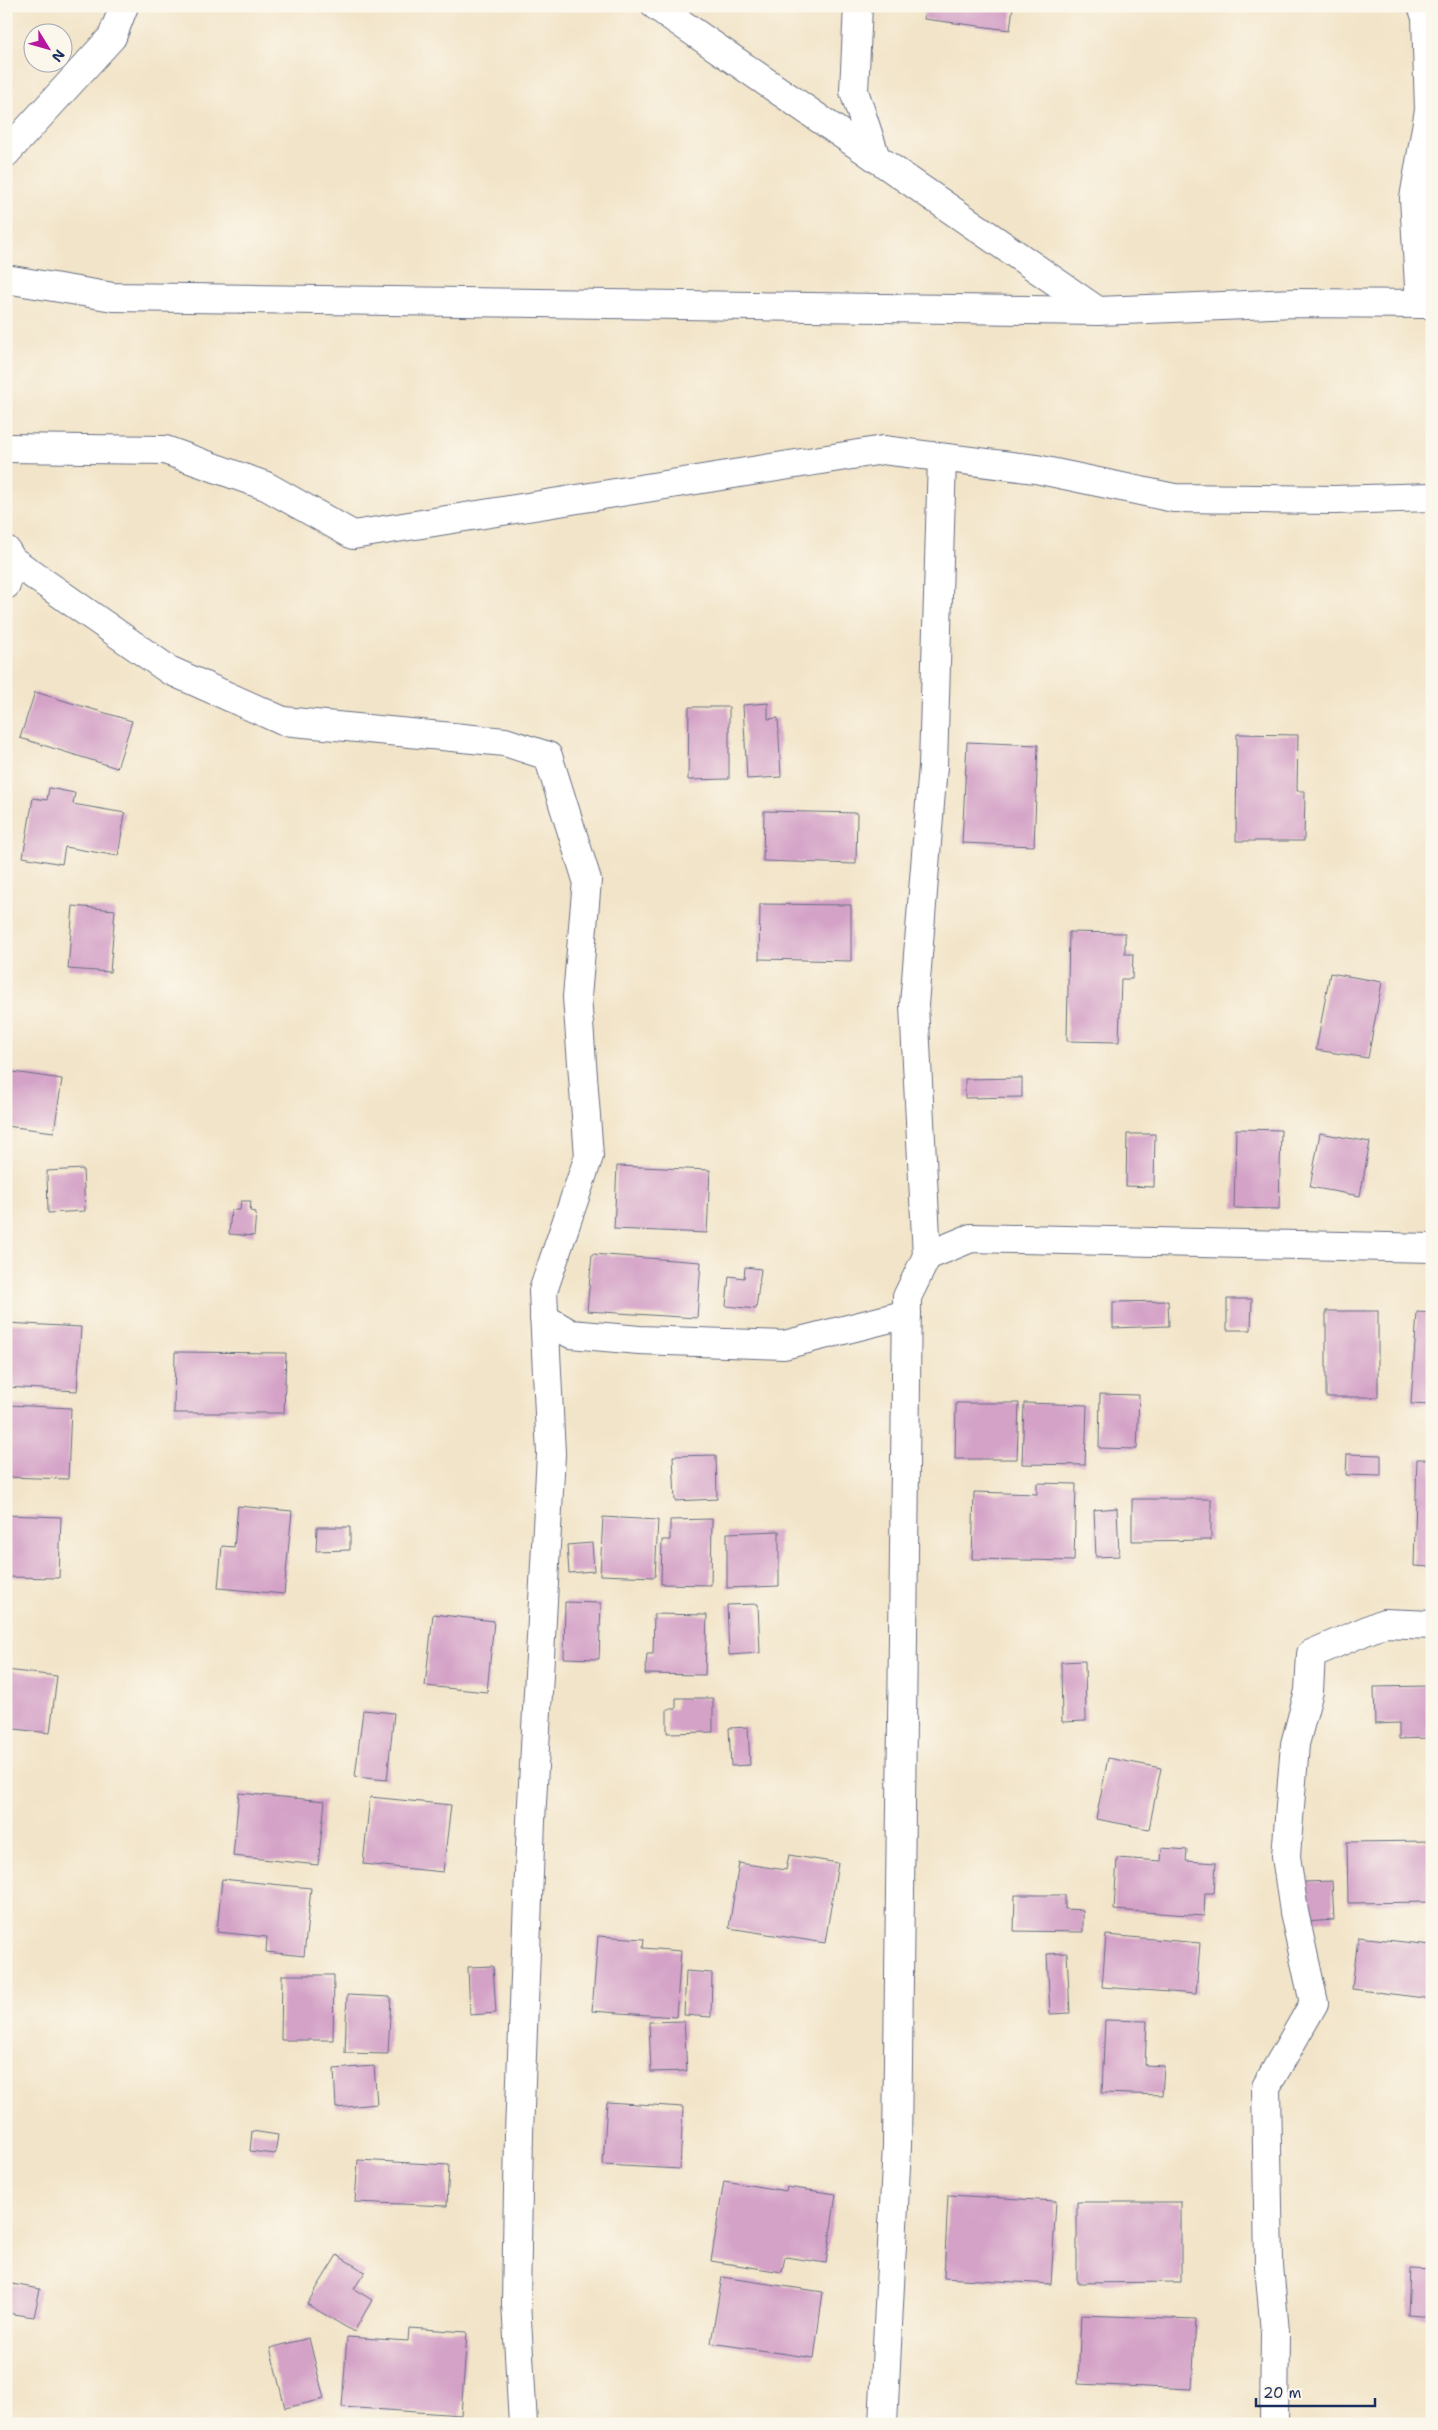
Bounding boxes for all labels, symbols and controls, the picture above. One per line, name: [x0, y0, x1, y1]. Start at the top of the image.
north arrow: [22, 22, 72, 72]
text: N: [48, 46, 69, 66]
scale bar: [1256, 2375, 1374, 2407]
text: 20 m: [1263, 2383, 1302, 2403]

